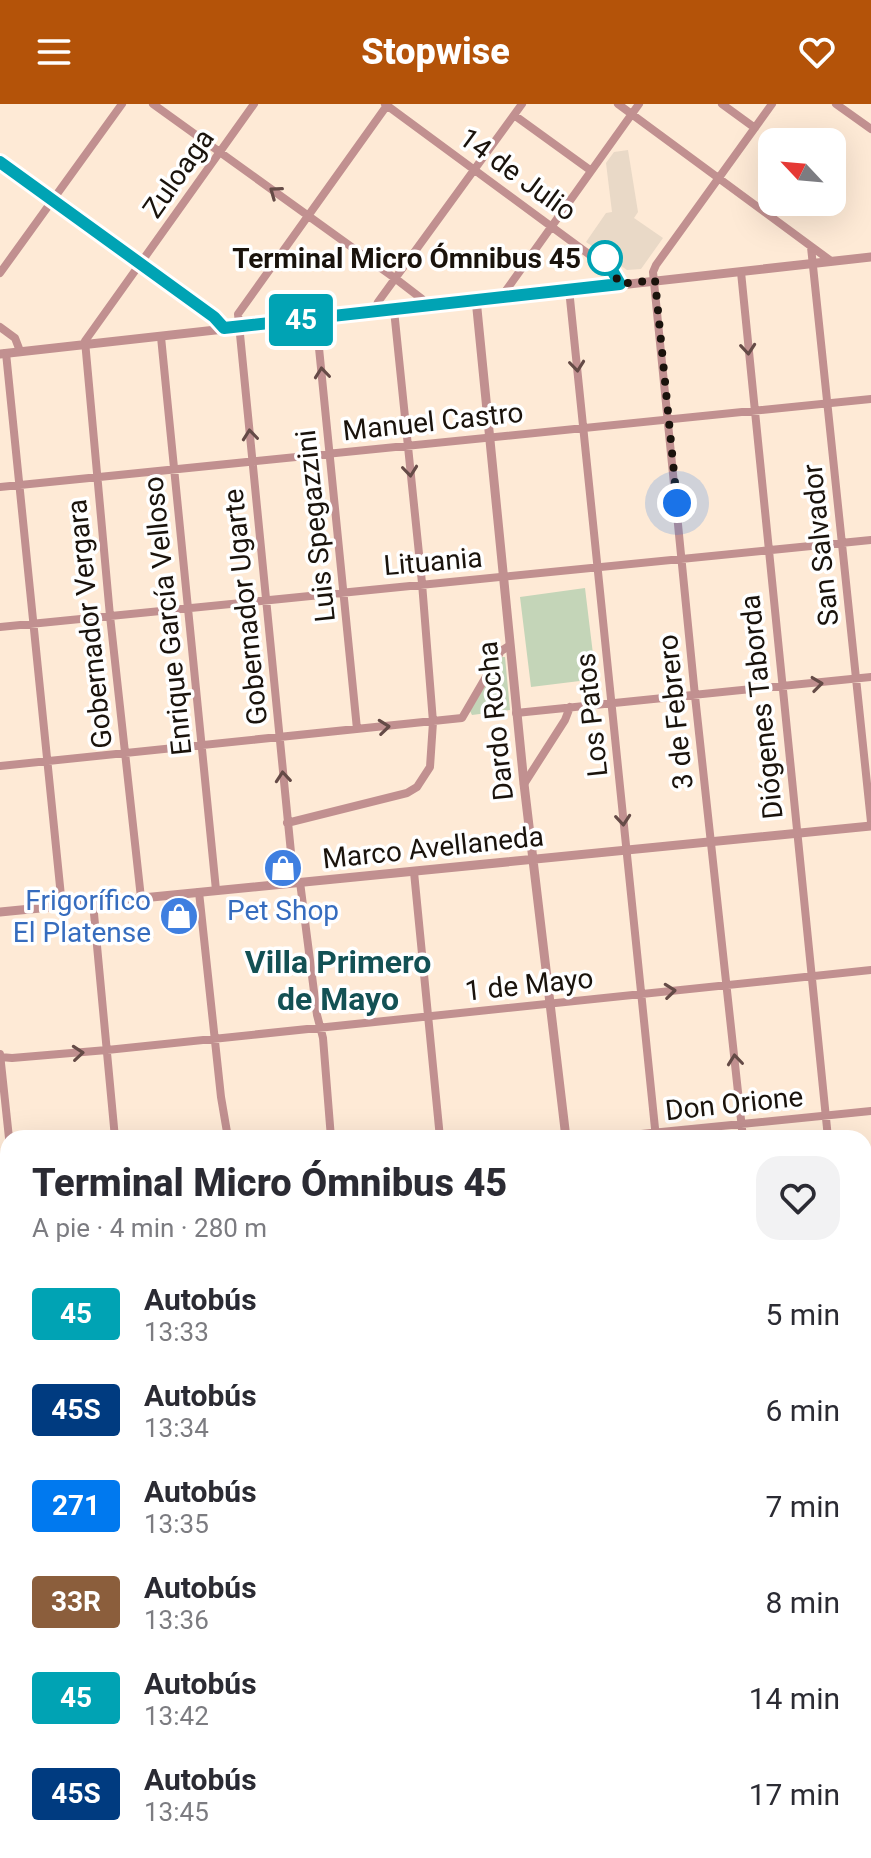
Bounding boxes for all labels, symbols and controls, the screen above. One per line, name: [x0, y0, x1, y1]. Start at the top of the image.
icon: menu: [32, 30, 76, 74]
icon: heart: [795, 30, 839, 74]
text: Stopwise: [361, 31, 510, 73]
street label: 14 de Julio: [453, 121, 583, 228]
street label: Zuloaga: [136, 122, 221, 224]
north arrow: [758, 128, 846, 216]
map controls: [758, 128, 846, 216]
one-way arrow: [269, 187, 283, 202]
marker: Terminal Micro Ómnibus 45: [588, 241, 622, 275]
place label: Terminal Micro Ómnibus 45: [232, 242, 581, 275]
line badge: 45: [265, 294, 337, 346]
text: 45: [285, 303, 317, 336]
one-way arrow: [739, 343, 756, 356]
one-way arrow: [569, 360, 586, 373]
one-way arrow: [313, 366, 330, 379]
street label: Manuel Castro: [341, 396, 525, 447]
one-way arrow: [241, 428, 258, 441]
street label: Luis Spegazzini: [289, 428, 342, 624]
street label: San Salvador: [796, 462, 845, 628]
one-way arrow: [401, 465, 418, 478]
street label: Enrique García Velloso: [136, 475, 199, 757]
your location: [657, 483, 697, 523]
street label: Gobernador Ugarte: [217, 487, 274, 727]
street label: Gobernador Vergara: [60, 498, 119, 750]
street label: Lituania: [382, 541, 484, 582]
street label: Diógenes Taborda: [733, 593, 790, 821]
street label: 3 de Febrero: [651, 633, 700, 791]
street label: Dardo Rocha: [471, 640, 520, 802]
street label: Los Patos: [569, 651, 614, 779]
one-way arrow: [810, 675, 823, 692]
one-way arrow: [378, 718, 391, 735]
one-way arrow: [275, 770, 292, 783]
one-way arrow: [614, 814, 631, 827]
street label: Marco Avellaneda: [321, 819, 545, 876]
shop icon: Pet Shop: [262, 847, 304, 889]
place label: Frigorífico El Platense: [13, 884, 151, 949]
place label: Pet Shop: [227, 894, 339, 927]
shop icon: Frigorífico El Platense: [158, 895, 200, 937]
district label: Villa Primero de Mayo: [245, 943, 431, 1018]
street label: 1 de Mayo: [463, 961, 595, 1008]
one-way arrow: [664, 983, 677, 1000]
one-way arrow: [72, 1044, 85, 1061]
one-way arrow: [726, 1054, 743, 1067]
street label: Don Orione: [663, 1080, 805, 1127]
button: heart: [756, 1156, 840, 1240]
text: Terminal Micro Ómnibus 45: [32, 1161, 507, 1205]
text: A pie · 4 min · 280 m: [32, 1213, 267, 1243]
text: Autobús: [144, 1282, 257, 1317]
text: 45: [60, 1297, 92, 1330]
text: 5 min: [766, 1297, 840, 1332]
text: 13:33: [144, 1317, 209, 1347]
text: Autobús: [144, 1378, 257, 1413]
text: 45S: [51, 1393, 101, 1426]
text: 6 min: [766, 1393, 840, 1428]
text: 13:34: [144, 1413, 209, 1443]
text: Autobús: [144, 1474, 257, 1509]
text: 271: [52, 1489, 100, 1522]
text: 7 min: [766, 1489, 840, 1524]
text: 13:35: [144, 1509, 209, 1539]
text: Autobús: [144, 1570, 257, 1605]
text: 33R: [51, 1585, 101, 1618]
text: 8 min: [766, 1585, 840, 1620]
text: 13:36: [144, 1605, 209, 1635]
text: Autobús: [144, 1666, 257, 1701]
text: 45: [60, 1681, 92, 1714]
text: 14 min: [749, 1681, 840, 1716]
text: 13:42: [144, 1701, 209, 1731]
text: Autobús: [144, 1762, 257, 1797]
text: 45S: [51, 1777, 101, 1810]
text: 17 min: [749, 1777, 840, 1812]
text: 13:45: [144, 1797, 209, 1827]

